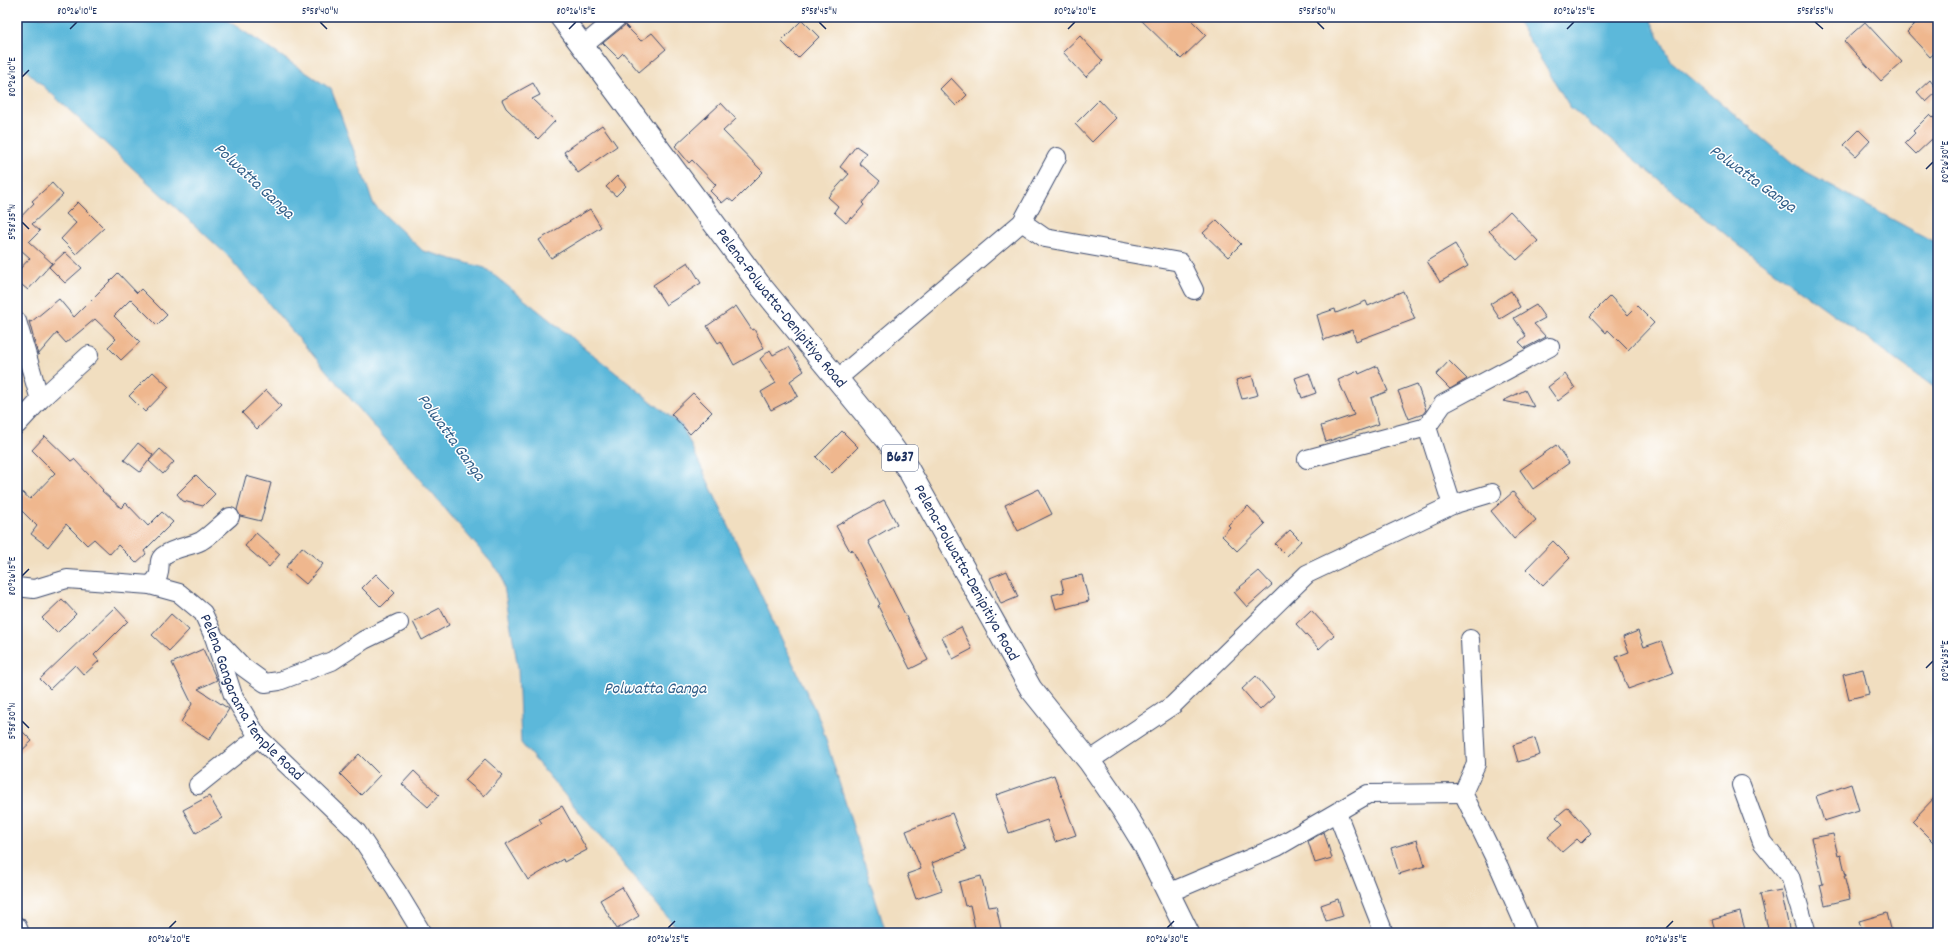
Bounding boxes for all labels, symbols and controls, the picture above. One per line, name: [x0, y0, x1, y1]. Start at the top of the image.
text: 80°26'10"E: [57, 5, 97, 19]
text: 5°58'40"N: [302, 5, 338, 19]
text: 80°26'15"E: [557, 5, 596, 19]
text: 5°58'45"N: [801, 5, 837, 19]
text: 80°26'20"E: [1054, 5, 1096, 19]
text: 5°58'50"N: [1298, 5, 1336, 19]
text: 80°26'25"E: [1553, 5, 1595, 19]
text: 5°58'55"N: [1797, 5, 1833, 19]
text: 80°26'10"E: [6, 57, 20, 97]
water label: Polwatta Ganga: [207, 138, 299, 226]
water label: Polwatta Ganga: [1703, 140, 1801, 220]
text: 80°26'30"E: [1939, 141, 1953, 183]
text: 5°58'35"N: [6, 204, 20, 240]
street label: Pelena-Polwatta-Denipitiya Road: [710, 223, 852, 393]
water label: Polwatta Ganga: [410, 389, 490, 487]
road number: B637: [882, 445, 918, 471]
street label: Pelena-Polwatta-Denipitiya Road: [908, 480, 1025, 665]
text: 80°26'15"E: [6, 556, 20, 595]
street label: Pelena Gangarama Temple Road: [193, 610, 309, 786]
text: 80°26'35"E: [1939, 640, 1953, 682]
water label: Polwatta Ganga: [604, 678, 707, 702]
text: 5°58'30"N: [6, 703, 20, 739]
text: 80°26'20"E: [148, 933, 190, 947]
text: 80°26'25"E: [647, 933, 689, 947]
text: 80°26'30"E: [1146, 933, 1188, 947]
text: 80°26'35"E: [1645, 933, 1687, 947]

